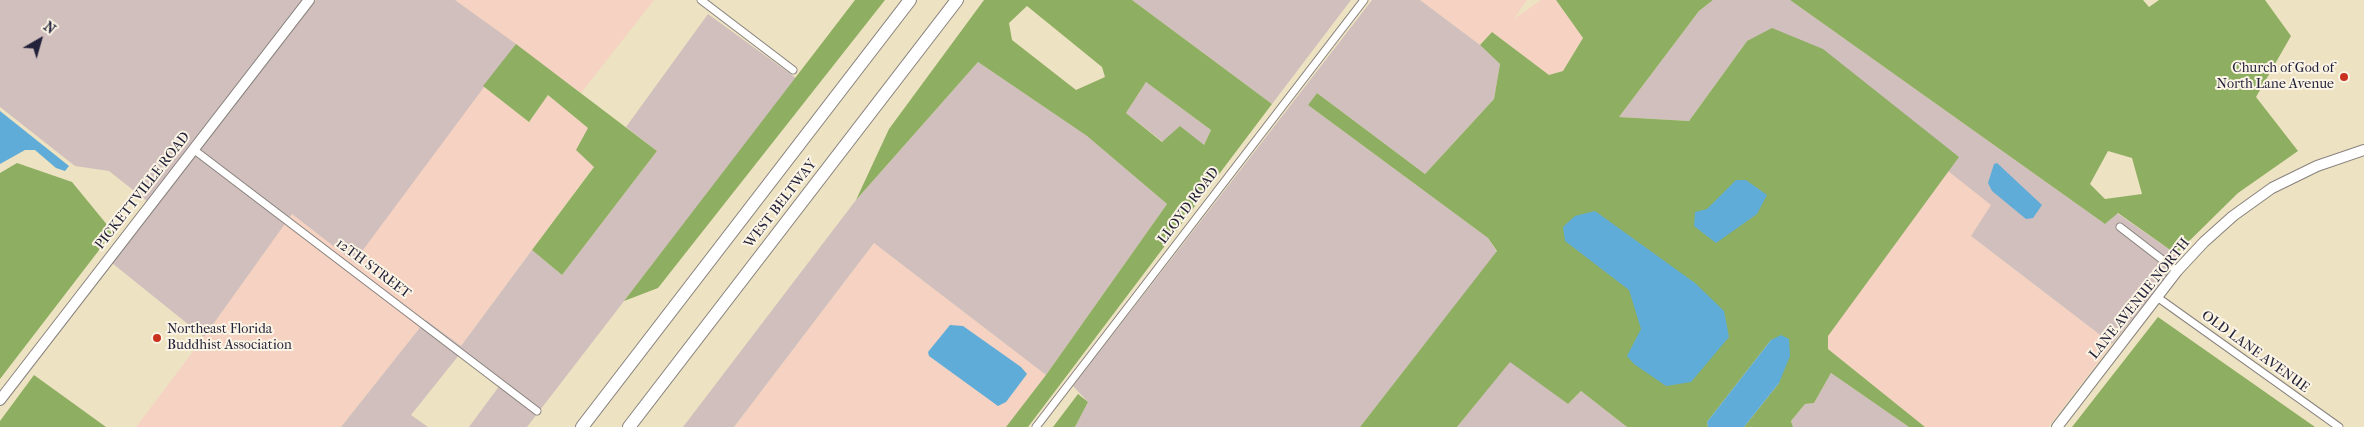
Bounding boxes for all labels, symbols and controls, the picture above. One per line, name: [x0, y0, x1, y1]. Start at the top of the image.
north arrow: [15, 15, 65, 65]
text: N: [40, 18, 59, 38]
place label: Church of God of North Lane Avenue: [2217, 61, 2334, 94]
marker: Church of God of North Lane Avenue: [2338, 71, 2350, 83]
street label: PICKETTVILLE ROAD: [92, 129, 194, 253]
street label: WEST BELTWAY: [741, 156, 821, 252]
street label: LLOYD ROAD: [1155, 164, 1223, 248]
street label: 12TH STREET: [332, 235, 414, 303]
street label: LANE AVENUE NORTH: [2086, 235, 2194, 363]
street label: OLD LANE AVENUE: [2198, 307, 2312, 397]
place label: Northeast Florida Buddhist Association: [167, 322, 292, 354]
marker: Northeast Florida Buddhist Association: [151, 332, 163, 344]

